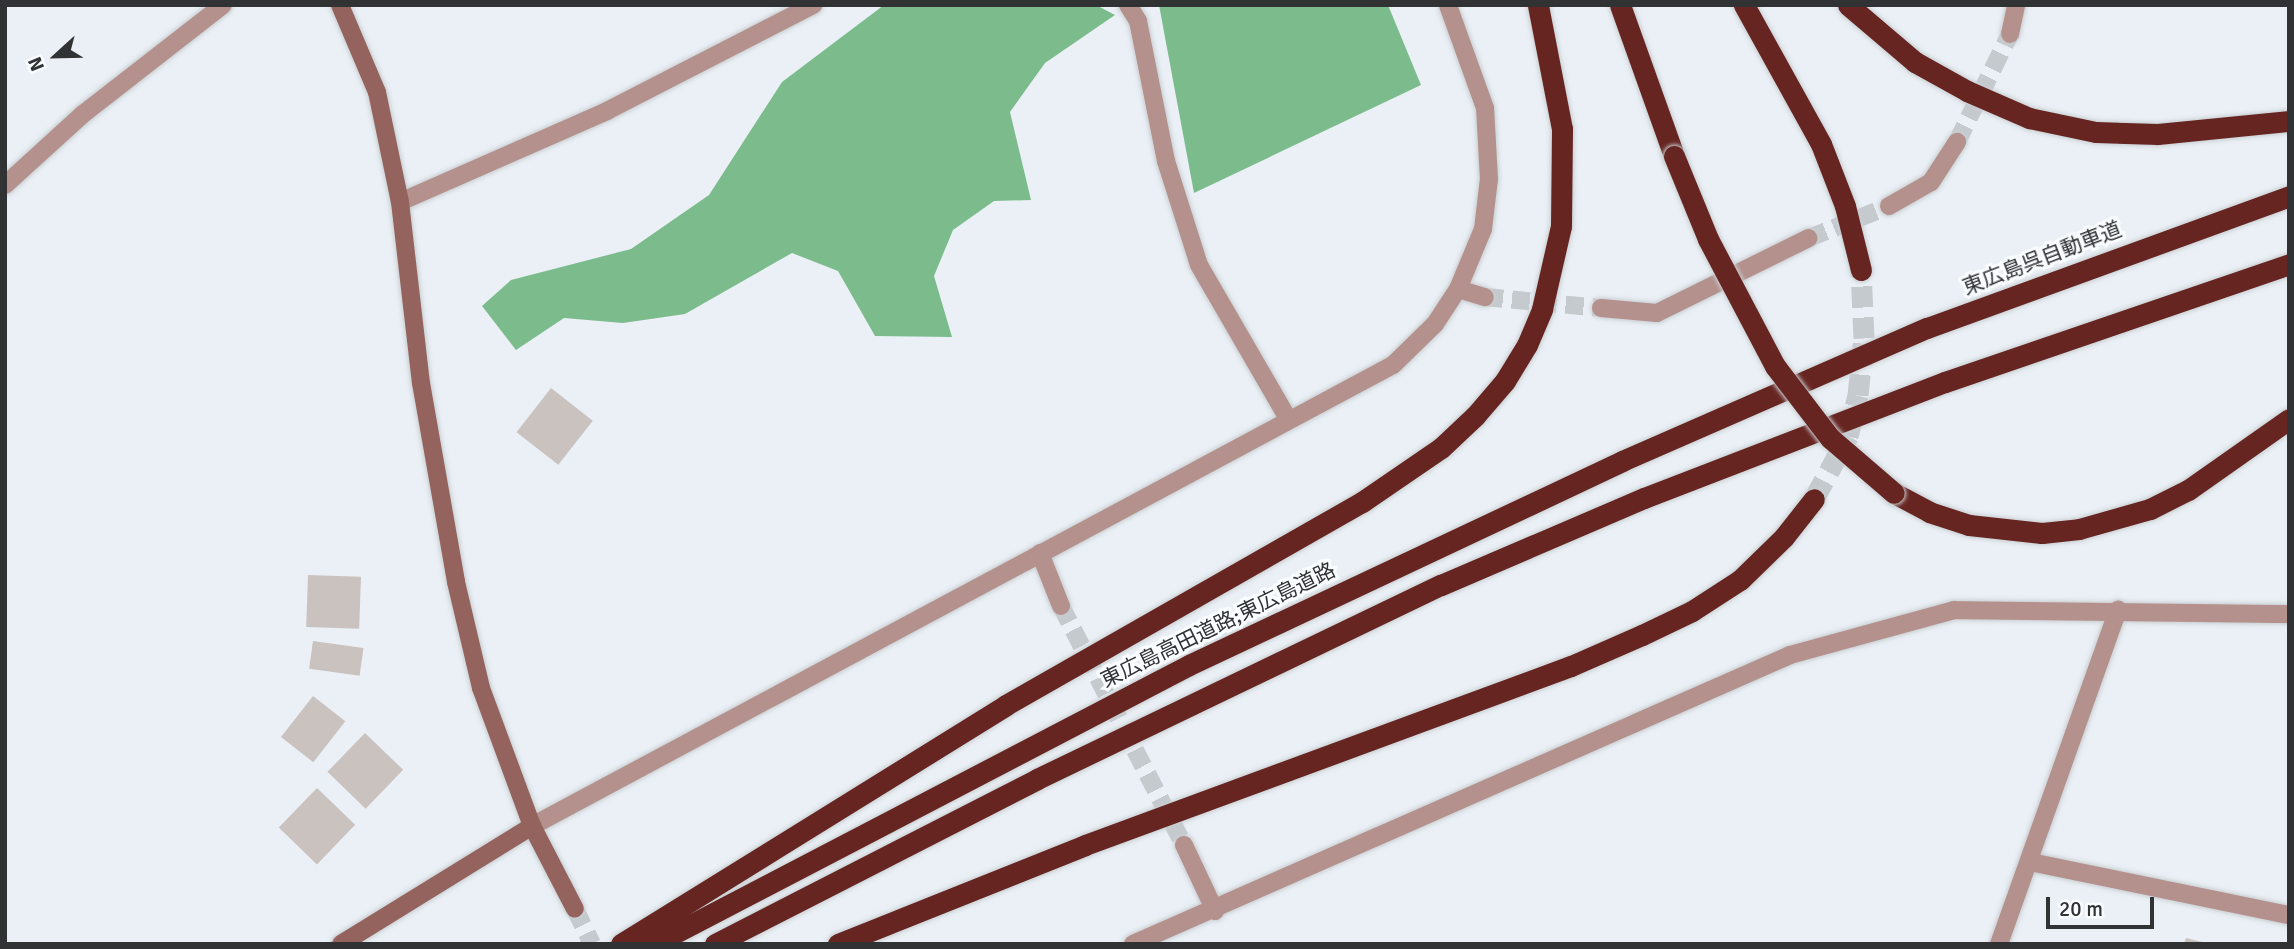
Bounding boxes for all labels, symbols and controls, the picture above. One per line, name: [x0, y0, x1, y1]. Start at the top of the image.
north arrow: [21, 21, 91, 91]
text: N: [23, 53, 50, 74]
street label: 東広島呉自動車道: [1959, 216, 2125, 300]
street label: 東広島高田道路;東広島道路: [1097, 557, 1339, 693]
scale bar: [2049, 883, 2158, 927]
text: 20 m: [2059, 896, 2103, 922]

